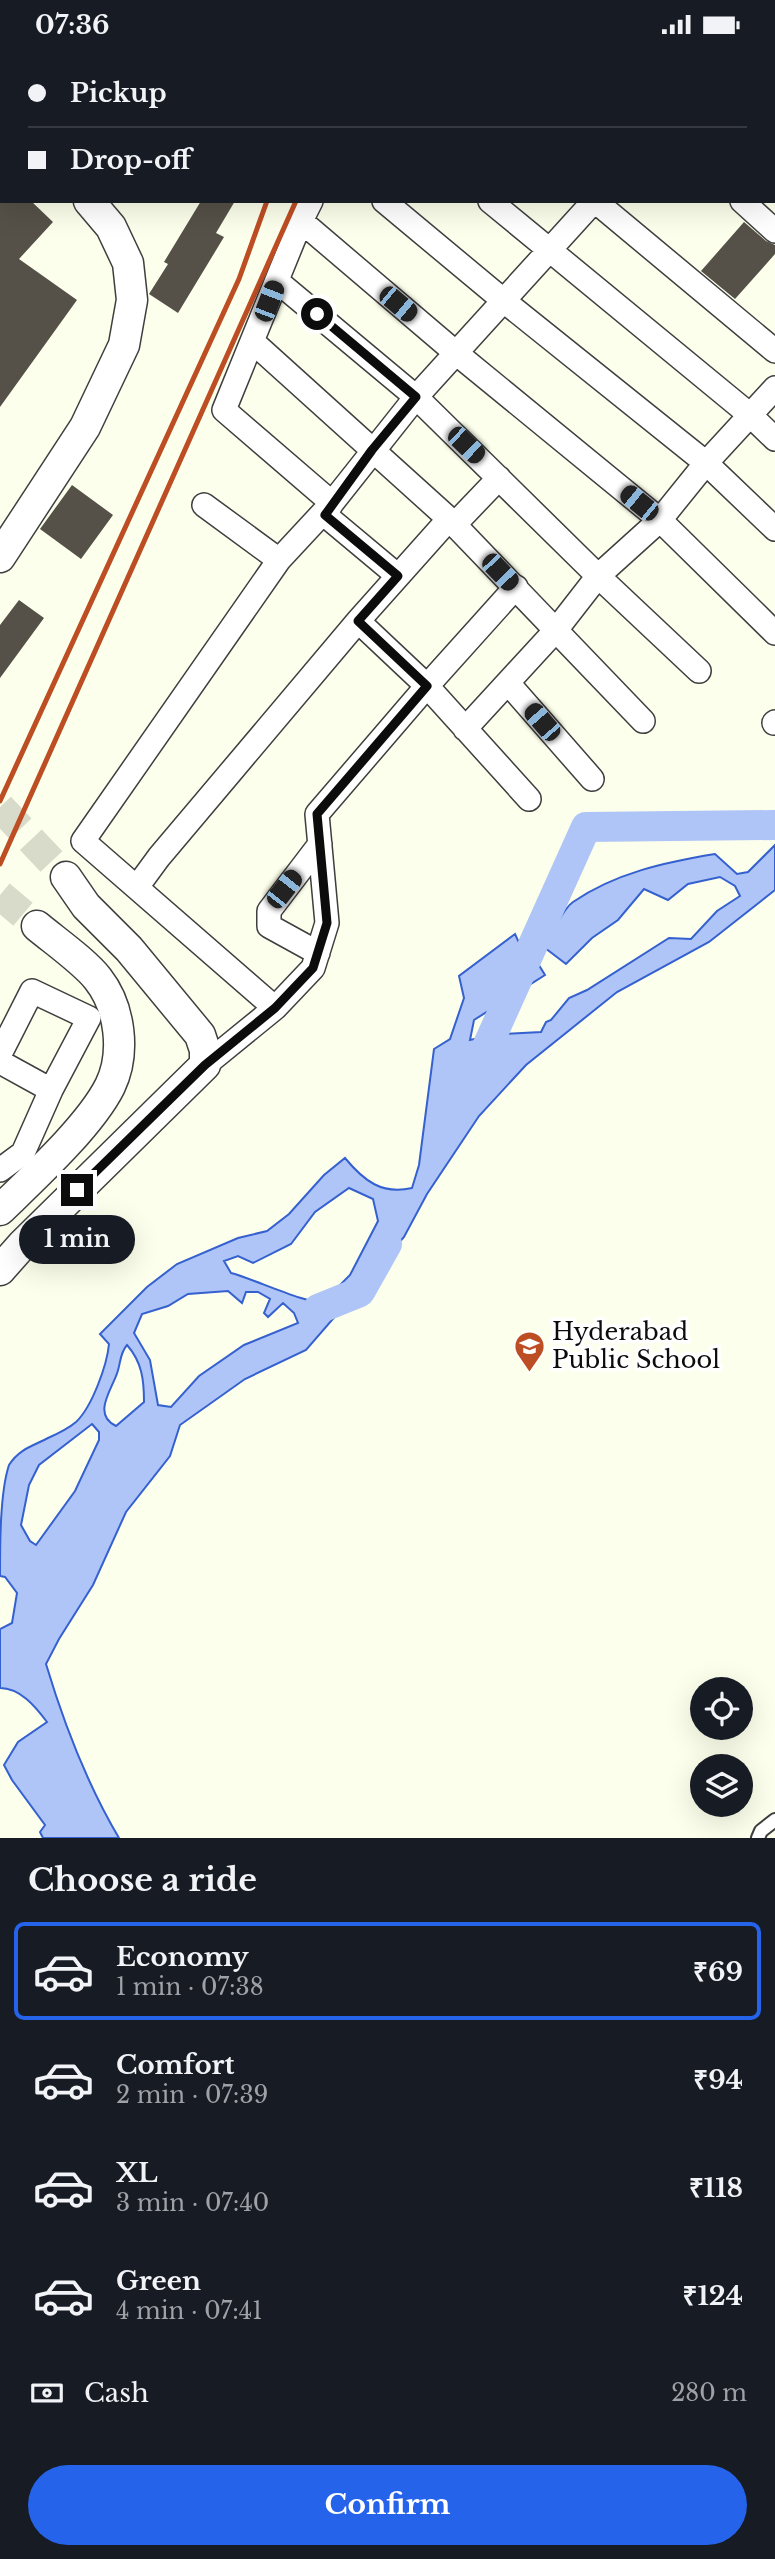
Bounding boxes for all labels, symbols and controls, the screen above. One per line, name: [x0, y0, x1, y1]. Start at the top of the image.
text: 07:36: [35, 9, 110, 41]
text: Pickup: [70, 77, 167, 109]
text: Drop-off: [70, 144, 191, 176]
car: [252, 278, 287, 324]
car: [376, 282, 421, 326]
route start: [301, 298, 333, 330]
car: [444, 423, 489, 467]
car: [617, 482, 662, 524]
car: [478, 550, 523, 594]
car: [521, 699, 564, 745]
car: [263, 866, 306, 912]
route end: [61, 1174, 93, 1206]
callout: 1 min: [19, 1215, 135, 1263]
text: 1 min: [44, 1225, 110, 1253]
place label: Hyderabad Public School: [552, 1317, 720, 1374]
school or university icon: Hyderabad Public School: [512, 1329, 546, 1373]
map controls: [690, 1677, 753, 1817]
button: locate: [690, 1677, 753, 1740]
button: layers: [690, 1754, 753, 1817]
text: Choose a ride: [28, 1860, 257, 1900]
icon: car: [32, 1940, 95, 2003]
text: Economy: [116, 1941, 249, 1973]
text: ₹69: [693, 1956, 743, 1988]
text: 1 min · 07:38: [116, 1973, 264, 2001]
icon: car: [32, 2048, 95, 2111]
text: Comfort: [116, 2049, 234, 2081]
text: ₹94: [693, 2064, 743, 2096]
text: 2 min · 07:39: [116, 2081, 268, 2109]
icon: car: [32, 2156, 95, 2219]
text: XL: [116, 2157, 158, 2189]
text: ₹118: [689, 2172, 743, 2204]
text: 3 min · 07:40: [116, 2189, 269, 2217]
icon: car: [32, 2264, 95, 2327]
text: Green: [116, 2265, 201, 2297]
text: ₹124: [683, 2280, 743, 2312]
text: 4 min · 07:41: [116, 2297, 262, 2325]
icon: cash: [28, 2374, 66, 2412]
text: Cash: [84, 2377, 149, 2409]
text: 280 m: [671, 2379, 747, 2407]
button: Confirm: [28, 2465, 747, 2545]

